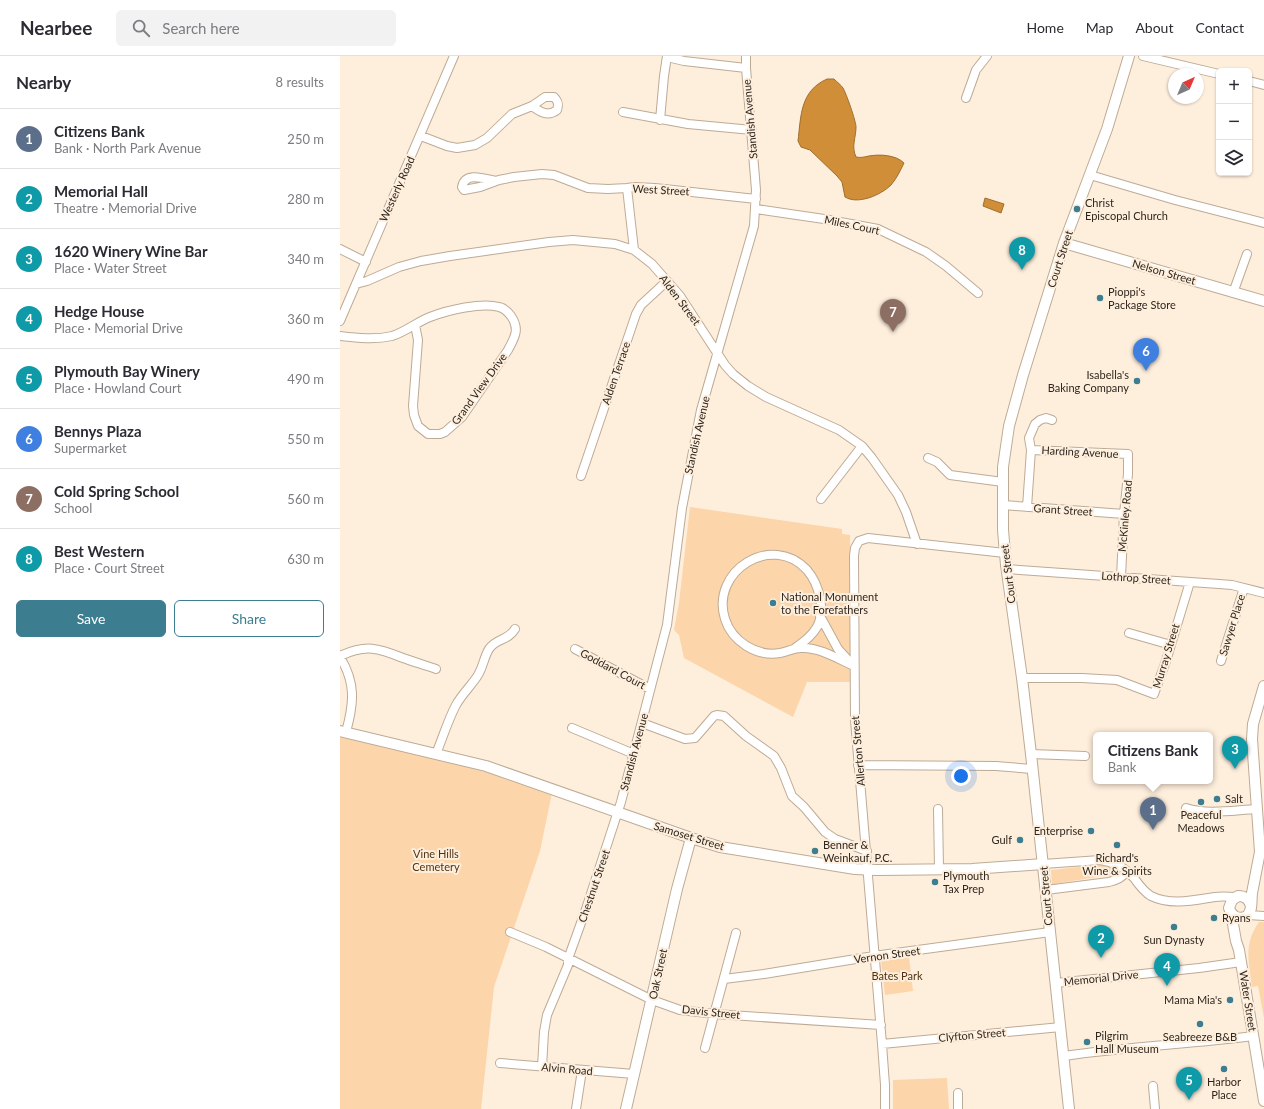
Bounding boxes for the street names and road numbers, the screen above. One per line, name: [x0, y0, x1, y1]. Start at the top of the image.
street label: Standish Avenue: [740, 79, 759, 159]
street label: Westerly Road: [376, 154, 417, 224]
street label: West Street: [632, 182, 690, 197]
street label: Miles Court: [823, 212, 881, 237]
street label: Court Street: [1044, 229, 1075, 289]
street label: Nelson Street: [1131, 256, 1197, 287]
street label: Alden Street: [657, 272, 704, 328]
street label: Alden Terrace: [599, 339, 632, 406]
street label: Grand View Drive: [448, 350, 509, 427]
street label: Standish Avenue: [681, 394, 712, 475]
street label: Harding Avenue: [1041, 443, 1119, 460]
street label: McKinley Road: [1115, 479, 1134, 552]
street label: Grant Street: [1033, 501, 1093, 518]
street label: Court Street: [997, 544, 1018, 604]
street label: Lothrop Street: [1101, 569, 1171, 586]
street label: Sawyer Place: [1216, 592, 1247, 657]
street label: Murray Street: [1150, 622, 1182, 690]
street label: Goddard Court: [578, 646, 648, 691]
street label: Standish Avenue: [617, 711, 650, 792]
street label: Allerton Street: [848, 715, 867, 787]
street label: Samoset Street: [652, 819, 726, 852]
street label: Chestnut Street: [575, 848, 612, 924]
street label: Court Street: [1036, 866, 1055, 926]
street label: Vernon Street: [853, 943, 921, 966]
street label: Oak Street: [646, 947, 669, 1000]
street label: Memorial Drive: [1063, 967, 1139, 988]
street label: Water Street: [1237, 970, 1260, 1032]
street label: Davis Street: [681, 1002, 741, 1021]
street label: Clyfton Street: [938, 1025, 1006, 1044]
street label: Alvin Road: [541, 1060, 593, 1077]

